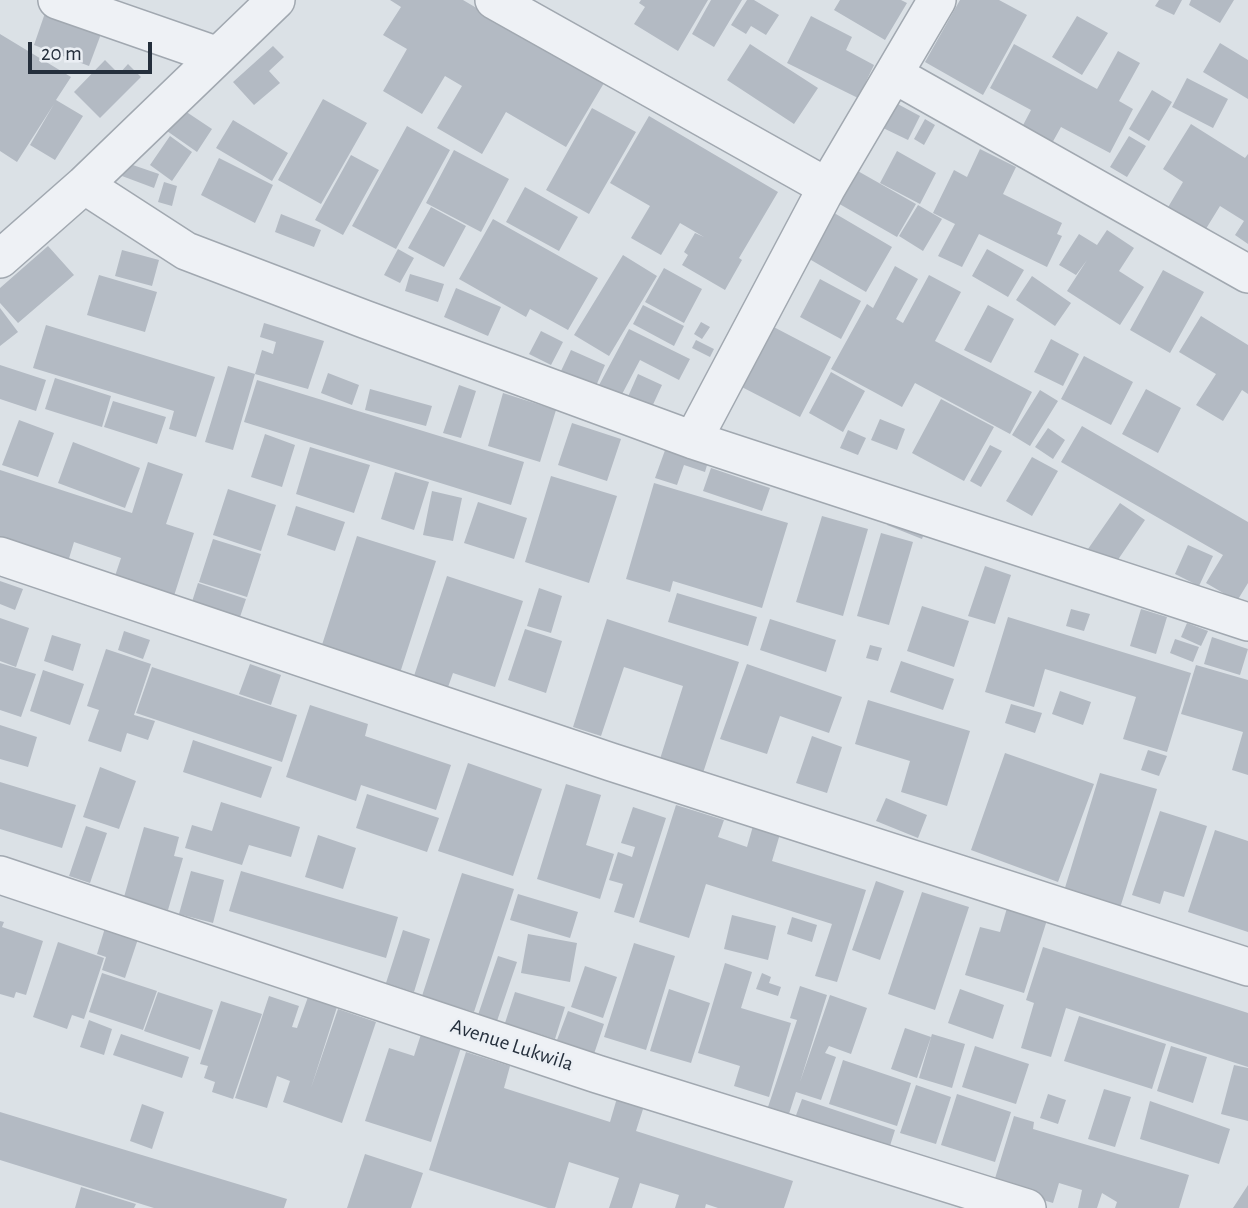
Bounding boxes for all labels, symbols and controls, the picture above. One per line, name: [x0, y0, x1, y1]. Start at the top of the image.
scale bar: [32, 28, 156, 72]
text: 20 m: [41, 43, 82, 64]
street label: Avenue Lukwila: [447, 1013, 577, 1077]

